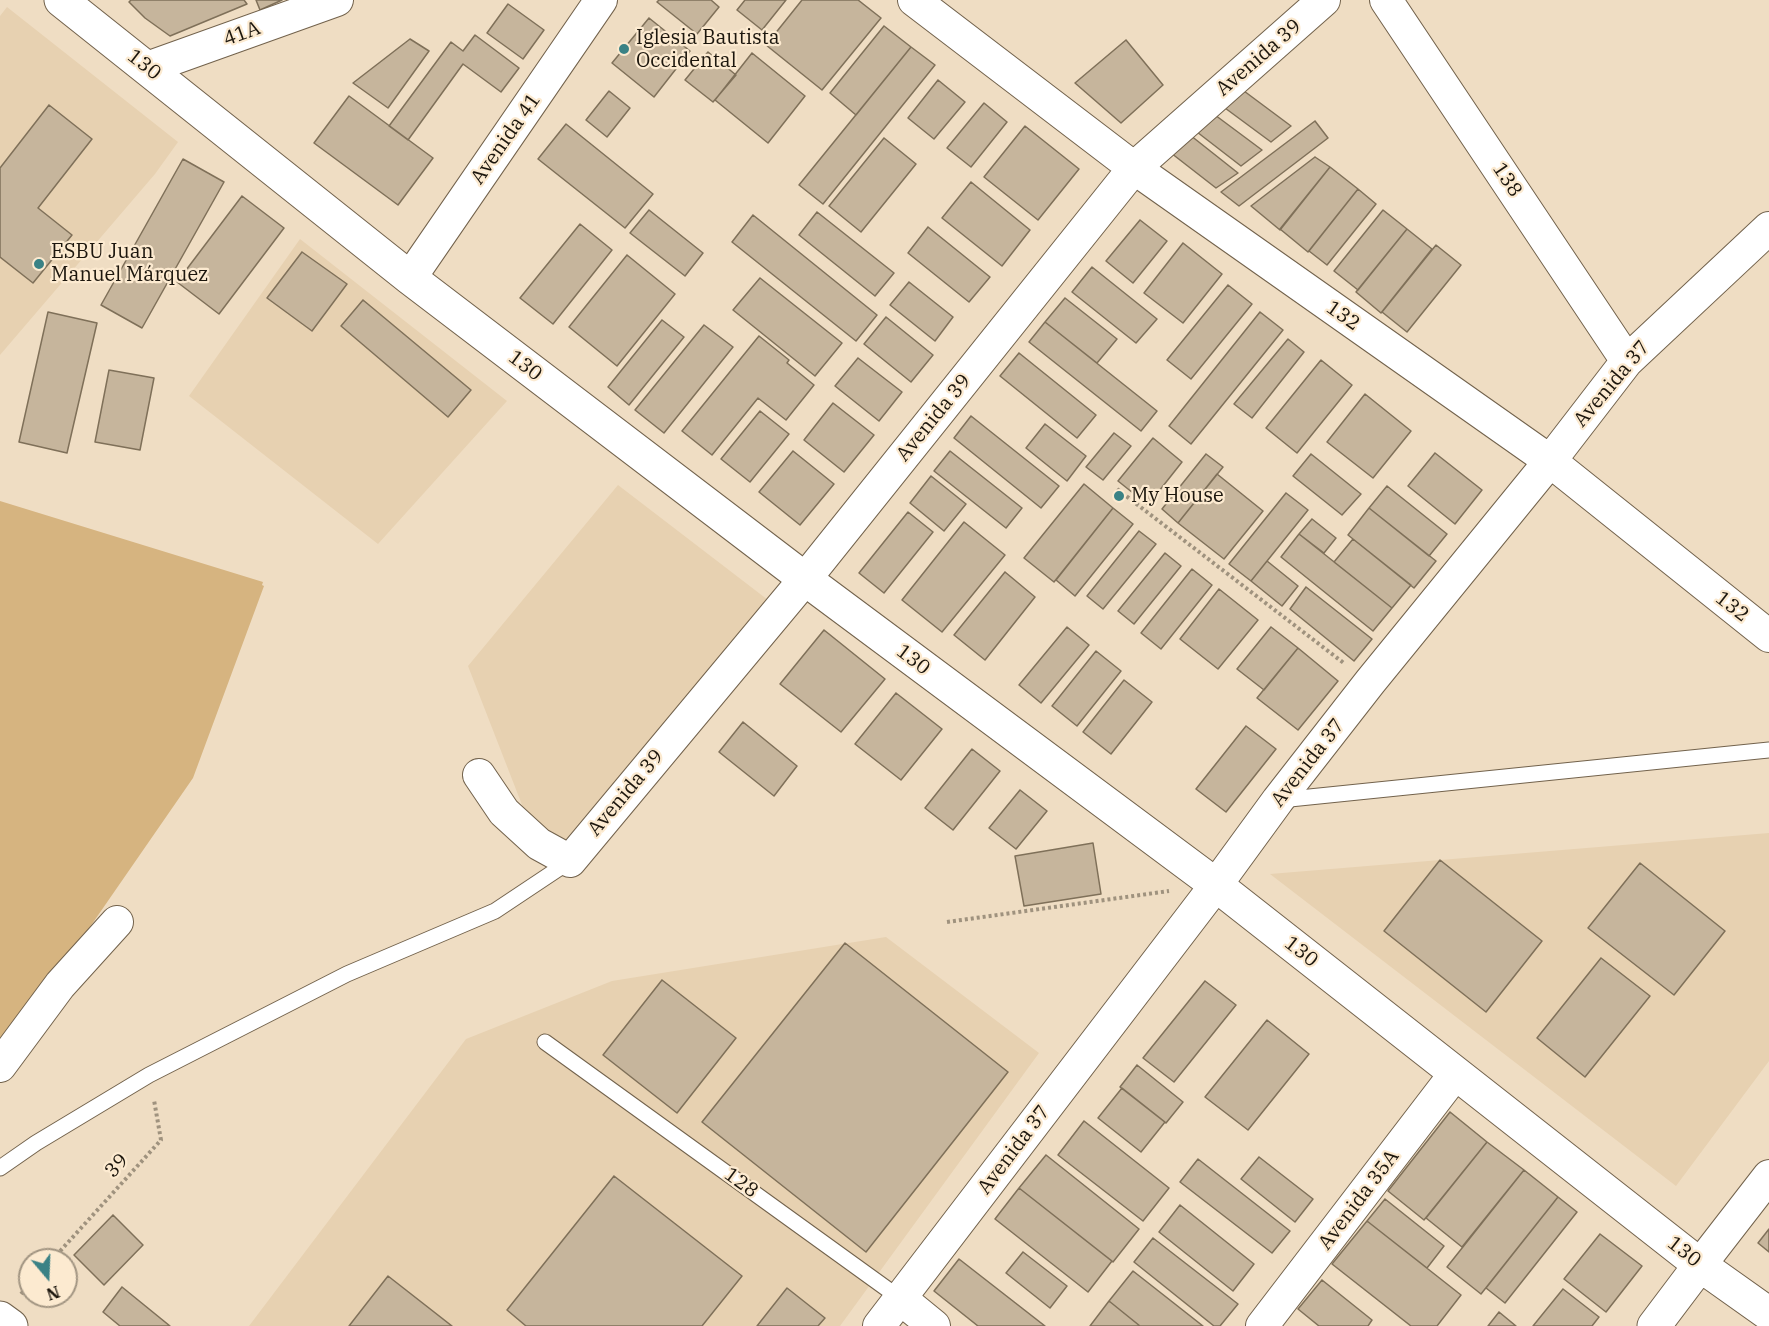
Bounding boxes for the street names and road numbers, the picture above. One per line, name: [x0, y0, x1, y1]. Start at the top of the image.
street label: Avenida 39: [1211, 14, 1307, 102]
street label: 41A: [220, 16, 264, 52]
street label: 130: [122, 44, 166, 86]
street label: Avenida 41: [466, 89, 546, 189]
street label: 138: [1487, 158, 1527, 202]
street label: 132: [1321, 296, 1365, 336]
street label: Avenida 37: [1569, 336, 1655, 432]
street label: 130: [503, 346, 547, 386]
street label: Avenida 39: [892, 370, 976, 466]
street label: 132: [1710, 586, 1754, 628]
street label: 130: [891, 640, 935, 680]
street label: Avenida 37: [1266, 714, 1350, 812]
street label: Avenida 39: [583, 745, 669, 841]
street label: 130: [1279, 931, 1323, 973]
street label: Avenida 37: [973, 1101, 1055, 1199]
street label: Avenida 35A: [1314, 1145, 1404, 1255]
street label: 39: [100, 1149, 134, 1183]
street label: 128: [719, 1163, 763, 1203]
street label: 130: [1662, 1231, 1706, 1273]

